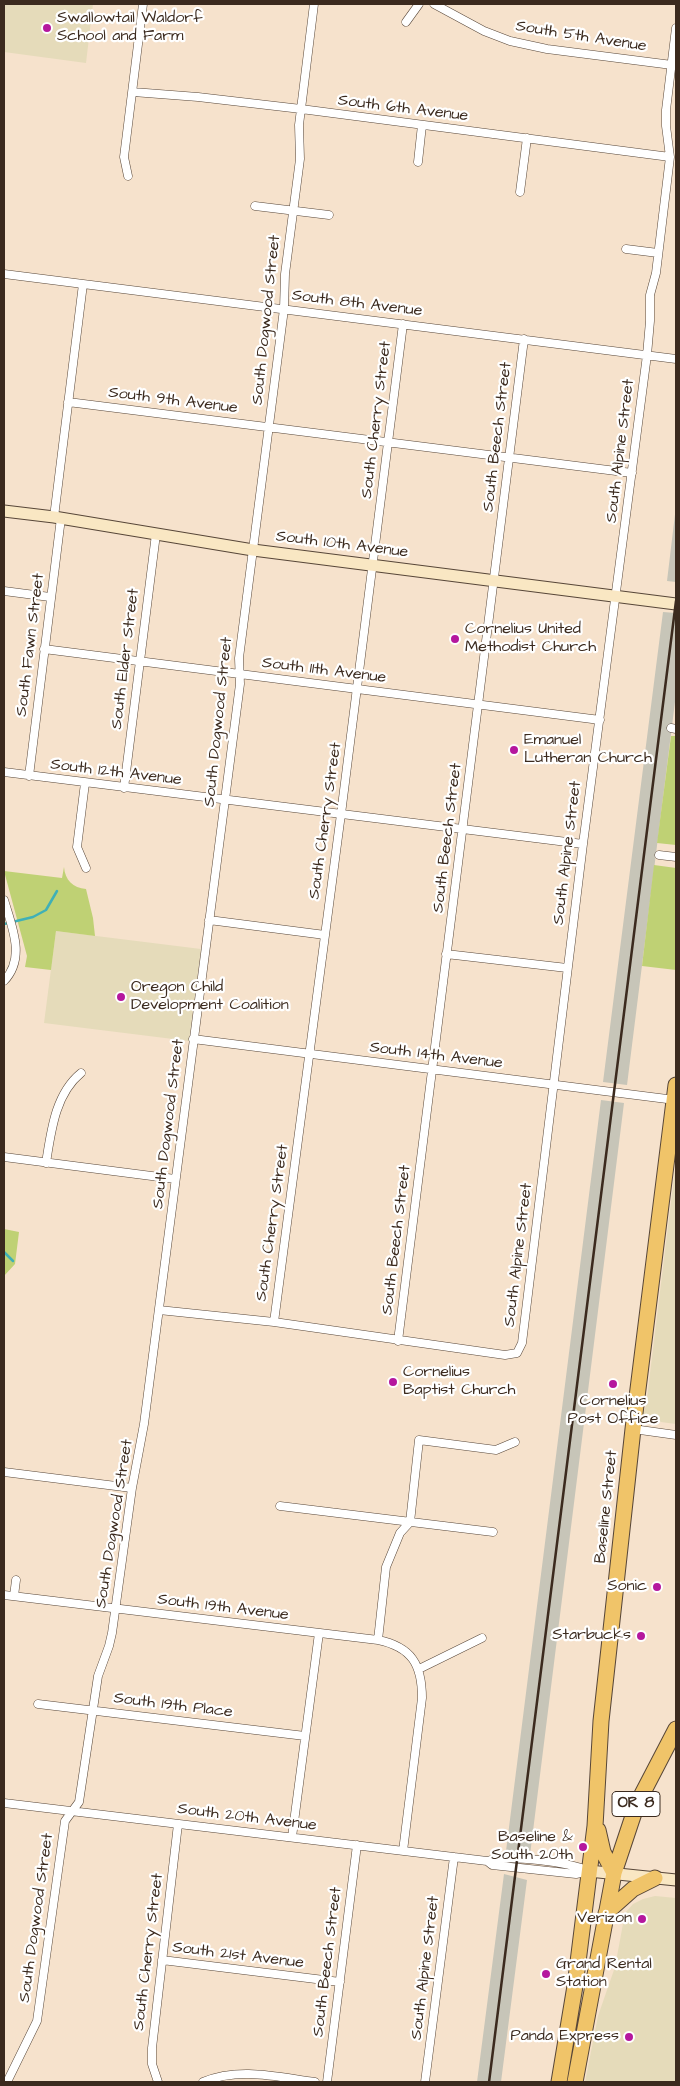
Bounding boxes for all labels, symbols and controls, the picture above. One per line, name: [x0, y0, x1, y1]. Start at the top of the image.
place label: Swallowtail Waldorf School and Farm: [57, 9, 203, 47]
street label: South 5th Avenue: [514, 17, 648, 57]
marker: Swallowtail Waldorf School and Farm: [41, 22, 53, 34]
street label: South 6th Avenue: [337, 91, 469, 127]
street label: South Dogwood Street: [249, 234, 285, 406]
street label: South 8th Avenue: [291, 286, 423, 322]
street label: South Cherry Street: [358, 340, 396, 500]
street label: South Beech Street: [479, 361, 517, 513]
street label: South Alpine Street: [603, 378, 639, 524]
street label: South 9th Avenue: [107, 384, 239, 418]
street label: South 10th Avenue: [275, 527, 409, 563]
street label: South Fawn Street: [13, 572, 49, 718]
street label: South Elder Street: [108, 588, 144, 730]
place label: Cornelius United Methodist Church: [465, 620, 596, 658]
marker: Cornelius United Methodist Church: [449, 633, 461, 645]
street label: South Dogwood Street: [201, 636, 237, 808]
street label: South 11th Avenue: [261, 654, 387, 688]
place label: Emanuel Lutheran Church: [524, 731, 652, 769]
street label: South Cherry Street: [305, 741, 347, 901]
marker: Emanuel Lutheran Church: [508, 744, 520, 756]
street label: South 12th Avenue: [49, 755, 183, 791]
street label: South Beech Street: [429, 762, 467, 914]
street label: South Alpine Street: [550, 780, 586, 926]
place label: Oregon Child Development Coalition: [131, 978, 289, 1016]
marker: Oregon Child Development Coalition: [115, 991, 127, 1003]
street label: South Dogwood Street: [149, 1038, 189, 1210]
street label: South 14th Avenue: [368, 1038, 504, 1074]
street label: South Cherry Street: [252, 1143, 294, 1303]
street label: South Beech Street: [378, 1164, 416, 1316]
street label: South Alpine Street: [501, 1182, 537, 1328]
place label: Cornelius Baptist Church: [403, 1363, 515, 1401]
marker: Cornelius Baptist Church: [387, 1376, 399, 1388]
marker: Cornelius Post Office: [607, 1378, 619, 1390]
place label: Cornelius Post Office: [567, 1392, 659, 1430]
street label: South Dogwood Street: [92, 1438, 138, 1610]
street label: Baseline Street: [592, 1450, 622, 1564]
place label: Sonic: [607, 1577, 647, 1597]
marker: Sonic: [651, 1581, 663, 1593]
street label: South 19th Avenue: [156, 1590, 290, 1626]
place label: Starbucks: [552, 1626, 631, 1646]
marker: Starbucks: [635, 1630, 647, 1642]
street label: South 19th Place: [112, 1689, 234, 1723]
road number: OR 8: [612, 1792, 660, 1816]
street label: South 20th Avenue: [176, 1800, 318, 1836]
place label: Baseline & South 20th: [491, 1828, 573, 1866]
street label: South Dogwood Street: [16, 1832, 58, 2004]
marker: Baseline & South 20th: [577, 1841, 589, 1853]
street label: South Cherry Street: [130, 1872, 168, 2032]
street label: South Beech Street: [309, 1886, 347, 2038]
street label: South Alpine Street: [408, 1895, 444, 2041]
place label: Verizon: [577, 1909, 632, 1929]
marker: Verizon: [636, 1913, 648, 1925]
street label: South 21st Avenue: [171, 1938, 305, 1974]
place label: Grand Rental Station: [556, 1955, 652, 1993]
marker: Grand Rental Station: [540, 1968, 552, 1980]
place label: Panda Express: [510, 2027, 619, 2047]
marker: Panda Express: [623, 2031, 635, 2043]

